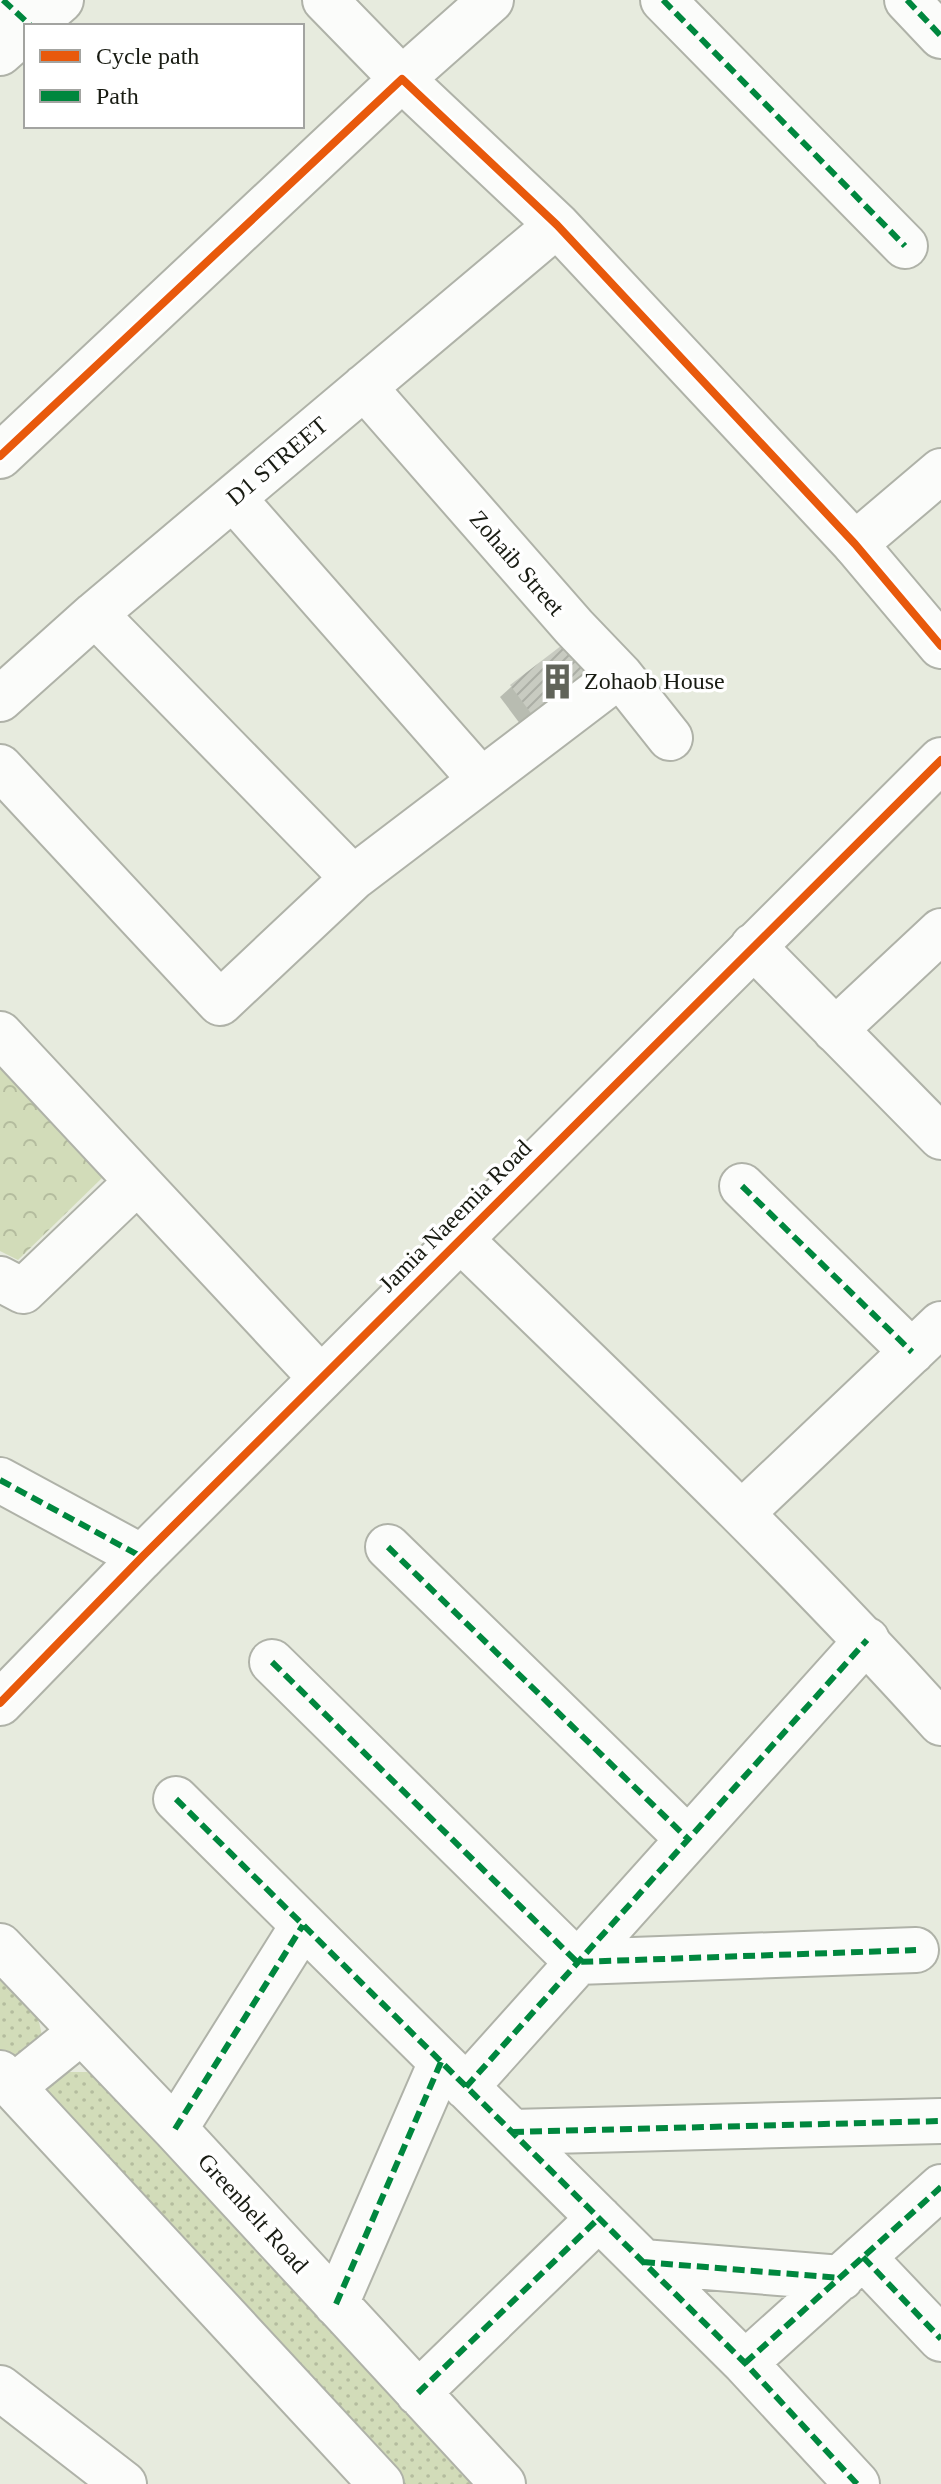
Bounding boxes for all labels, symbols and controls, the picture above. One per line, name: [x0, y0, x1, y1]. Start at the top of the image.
legend: [24, 24, 304, 128]
text: Cycle path: [96, 43, 199, 69]
text: Path: [96, 83, 139, 109]
street label: D1 STREET: [221, 411, 333, 511]
street label: Zohaib Street: [465, 505, 570, 621]
building icon: Zohaob House: [539, 662, 577, 700]
place label: Zohaob House: [584, 668, 725, 694]
street label: Jamia Naeemia Road: [374, 1135, 536, 1297]
street label: Greenbelt Road: [193, 2148, 313, 2278]

